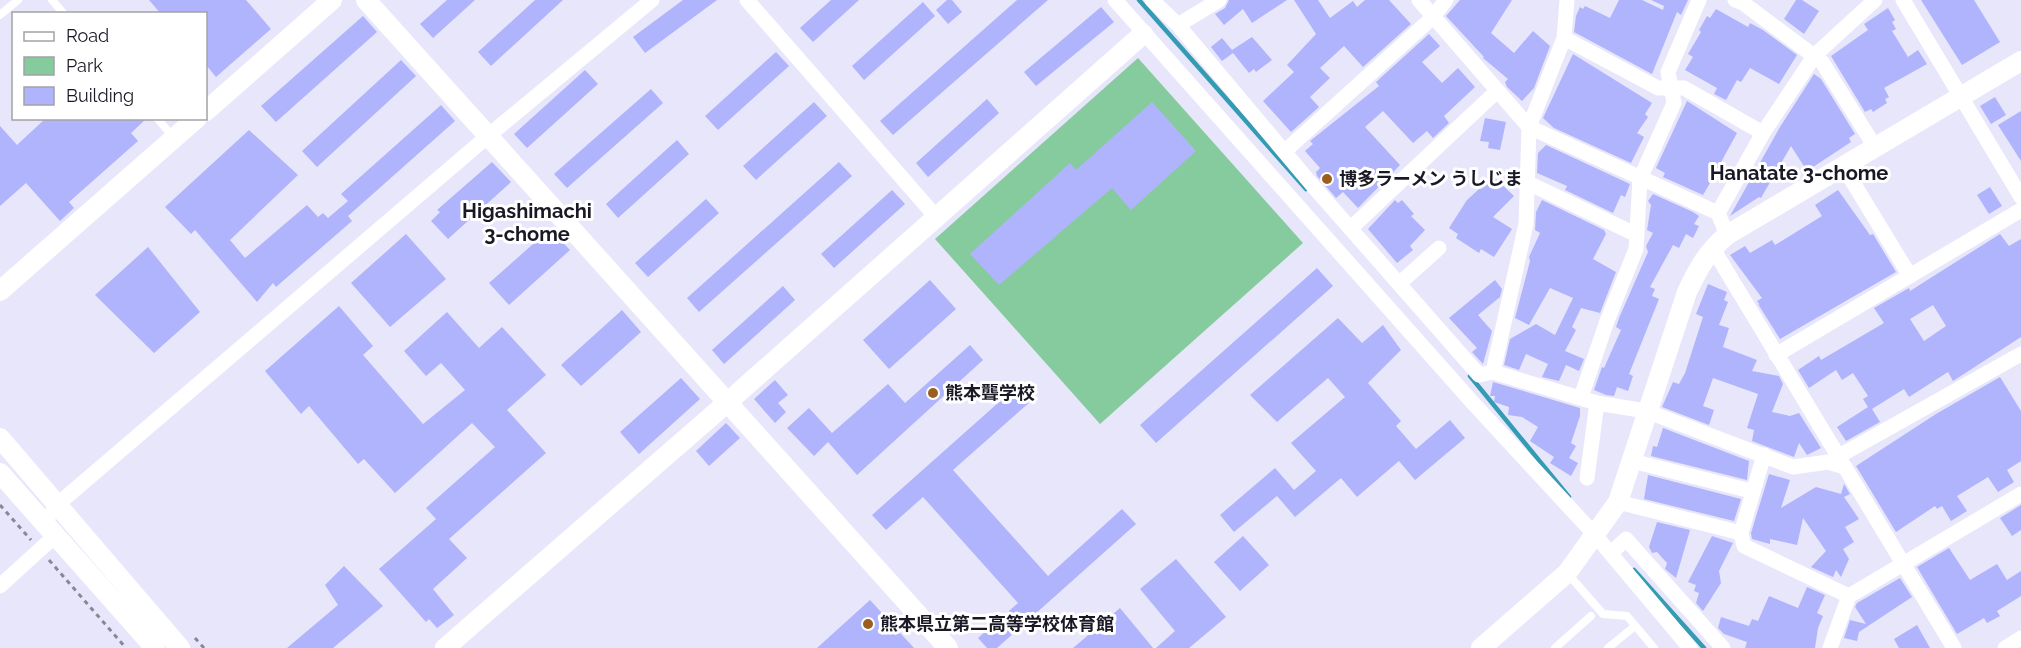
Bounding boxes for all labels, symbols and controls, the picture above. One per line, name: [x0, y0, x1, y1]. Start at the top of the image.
legend: [12, 12, 207, 120]
text: Road: [66, 25, 109, 46]
text: Park: [66, 55, 103, 76]
text: Building: [66, 85, 134, 106]
district label: Hanatate 3-chome: [1710, 161, 1888, 185]
place label: 博多ラーメン うしじま: [1339, 168, 1523, 189]
marker: 博多ラーメン うしじま: [1320, 172, 1334, 186]
district label: Higashimachi 3-chome: [462, 199, 592, 246]
place label: 熊本聾学校: [945, 382, 1035, 403]
marker: 熊本聾学校: [926, 386, 940, 400]
place label: 熊本県立第二高等学校体育館: [880, 613, 1114, 634]
marker: 熊本県立第二高等学校体育館: [861, 617, 875, 631]

